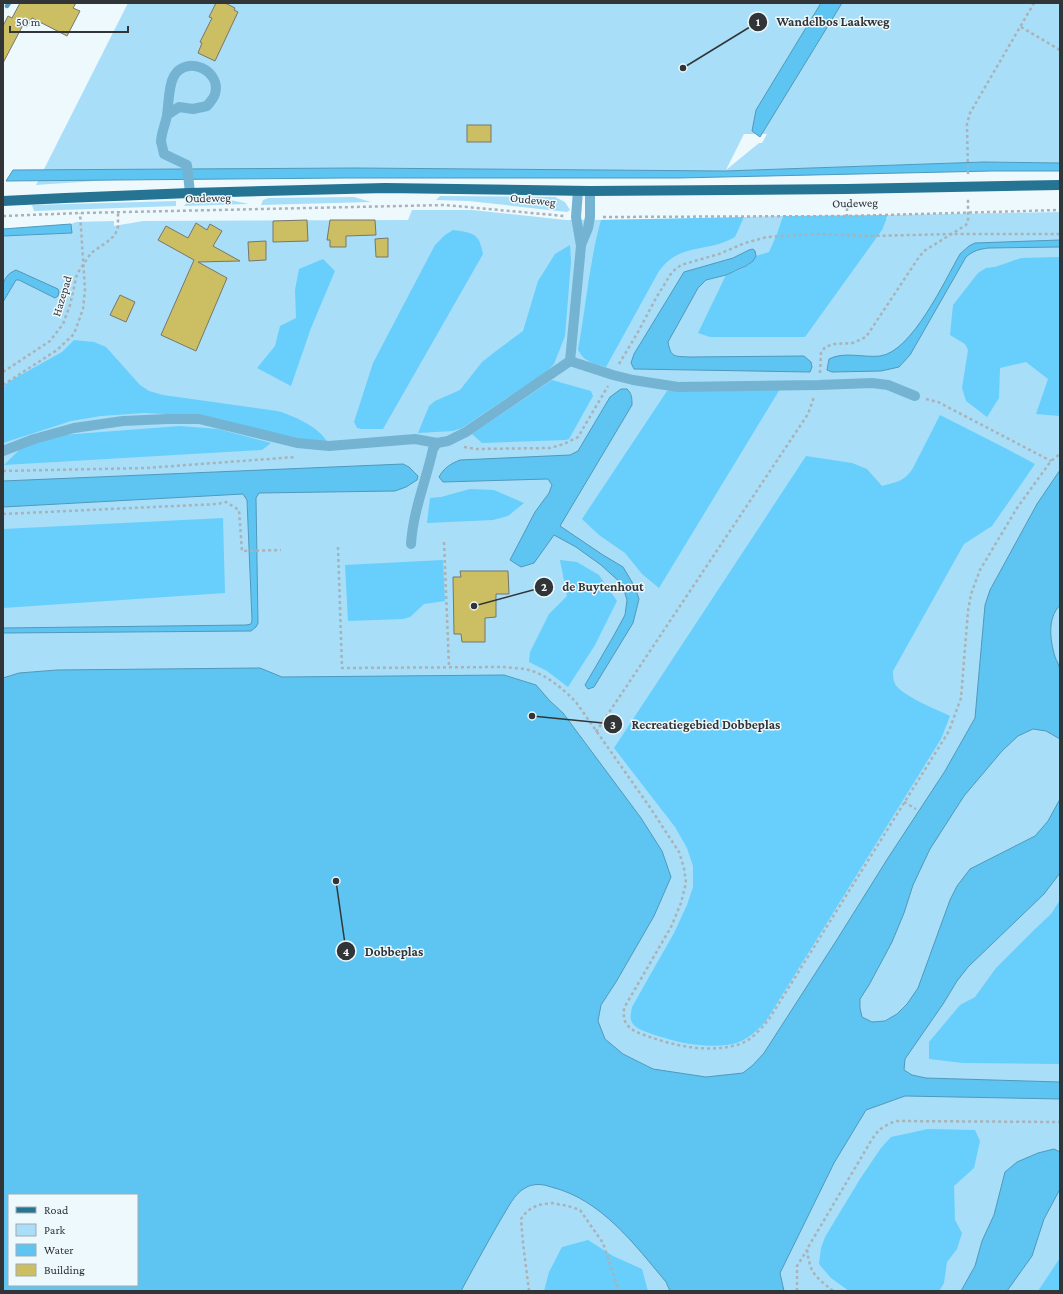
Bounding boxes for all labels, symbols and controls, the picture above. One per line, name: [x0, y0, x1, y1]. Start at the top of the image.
scale bar: [10, 8, 128, 34]
callout: Wandelbos Laakweg: [748, 9, 897, 34]
text: Wandelbos Laakweg: [775, 14, 890, 29]
text: 50 m: [16, 15, 41, 29]
text: 1: [756, 15, 761, 29]
street label: Oudeweg: [185, 191, 231, 205]
street label: Oudeweg: [510, 191, 557, 209]
street label: Oudeweg: [832, 196, 878, 210]
street label: Hazepad: [49, 273, 75, 318]
callout: de Buytenhout: [534, 574, 652, 599]
text: de Buytenhout: [562, 579, 644, 594]
text: 2: [541, 580, 547, 594]
callout: Recreatiegebied Dobbeplas: [603, 712, 788, 737]
text: Recreatiegebied Dobbeplas: [632, 717, 780, 732]
text: 3: [610, 718, 616, 732]
callout: Dobbeplas: [336, 939, 431, 964]
text: Dobbeplas: [365, 944, 423, 959]
text: 4: [343, 945, 350, 959]
legend: [8, 1194, 138, 1286]
text: Road: [44, 1203, 69, 1217]
text: Park: [44, 1223, 66, 1237]
text: Water: [44, 1243, 74, 1257]
text: Building: [44, 1263, 85, 1277]

